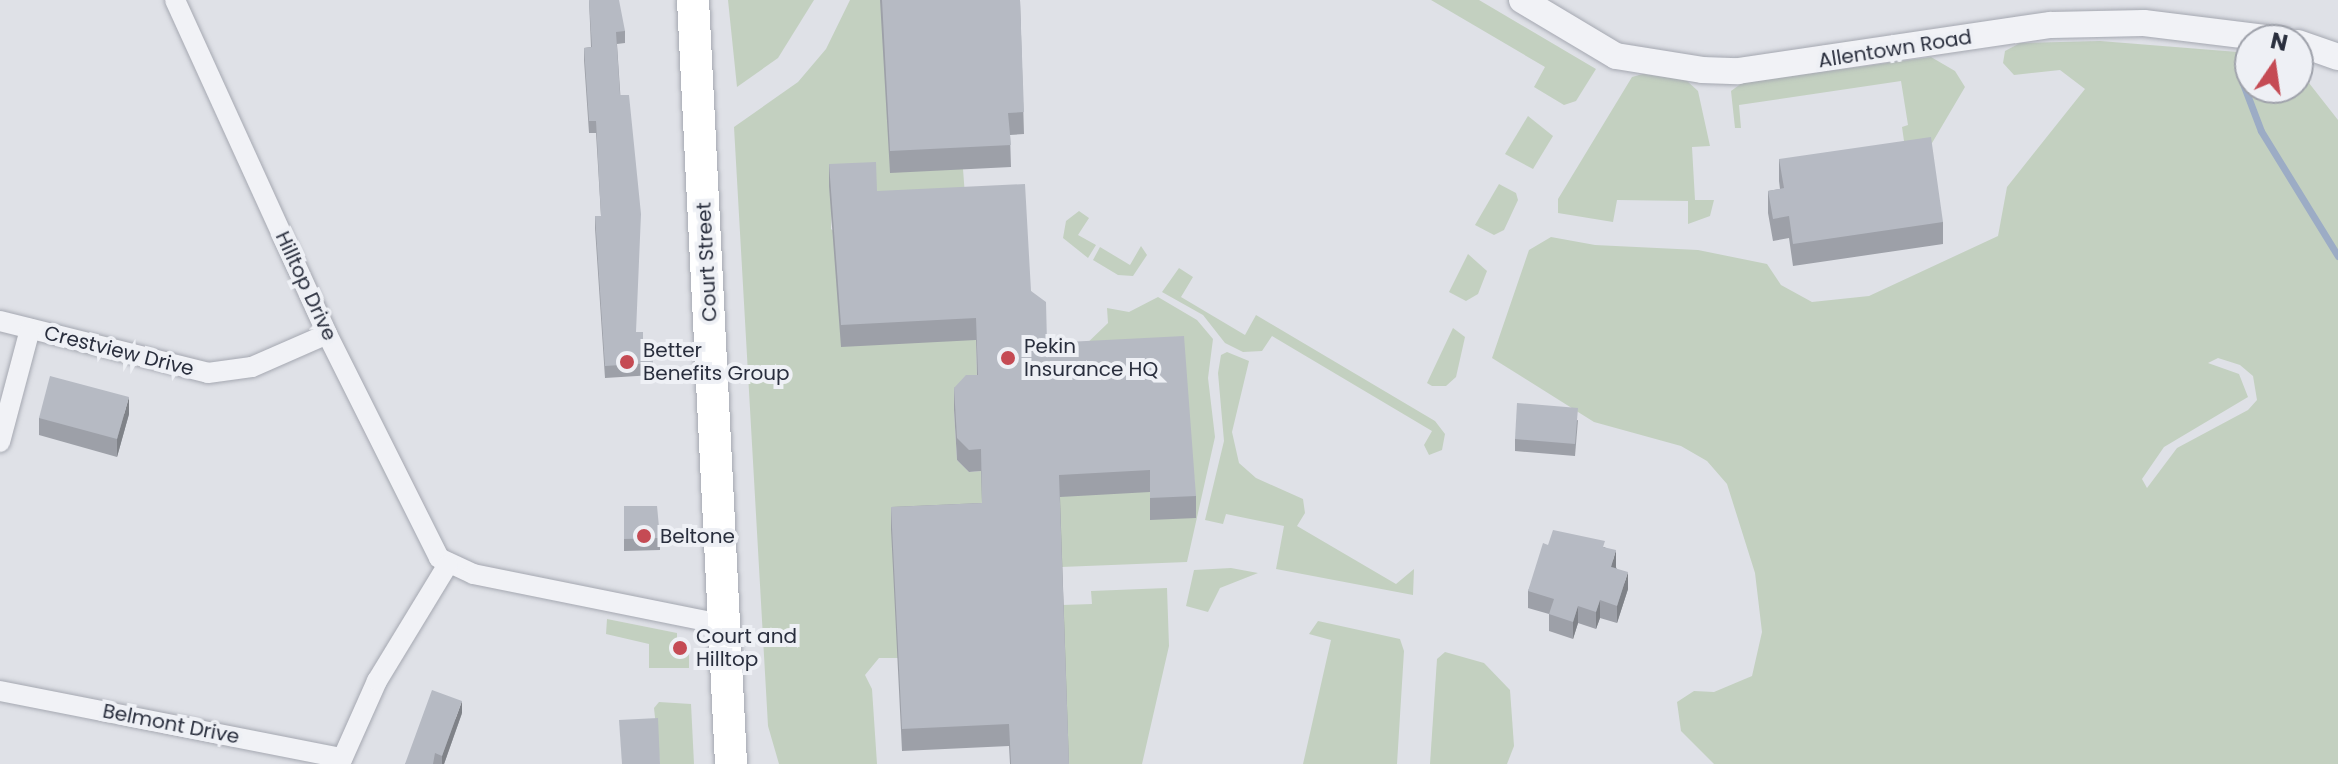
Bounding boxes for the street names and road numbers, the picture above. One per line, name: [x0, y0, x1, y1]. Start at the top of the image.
street label: Allentown Road: [1817, 25, 1973, 73]
street label: Court Street: [692, 202, 722, 322]
street label: Hilltop Drive: [270, 228, 342, 344]
street label: Crestview Drive: [42, 321, 196, 381]
street label: Belmont Drive: [101, 699, 241, 749]

